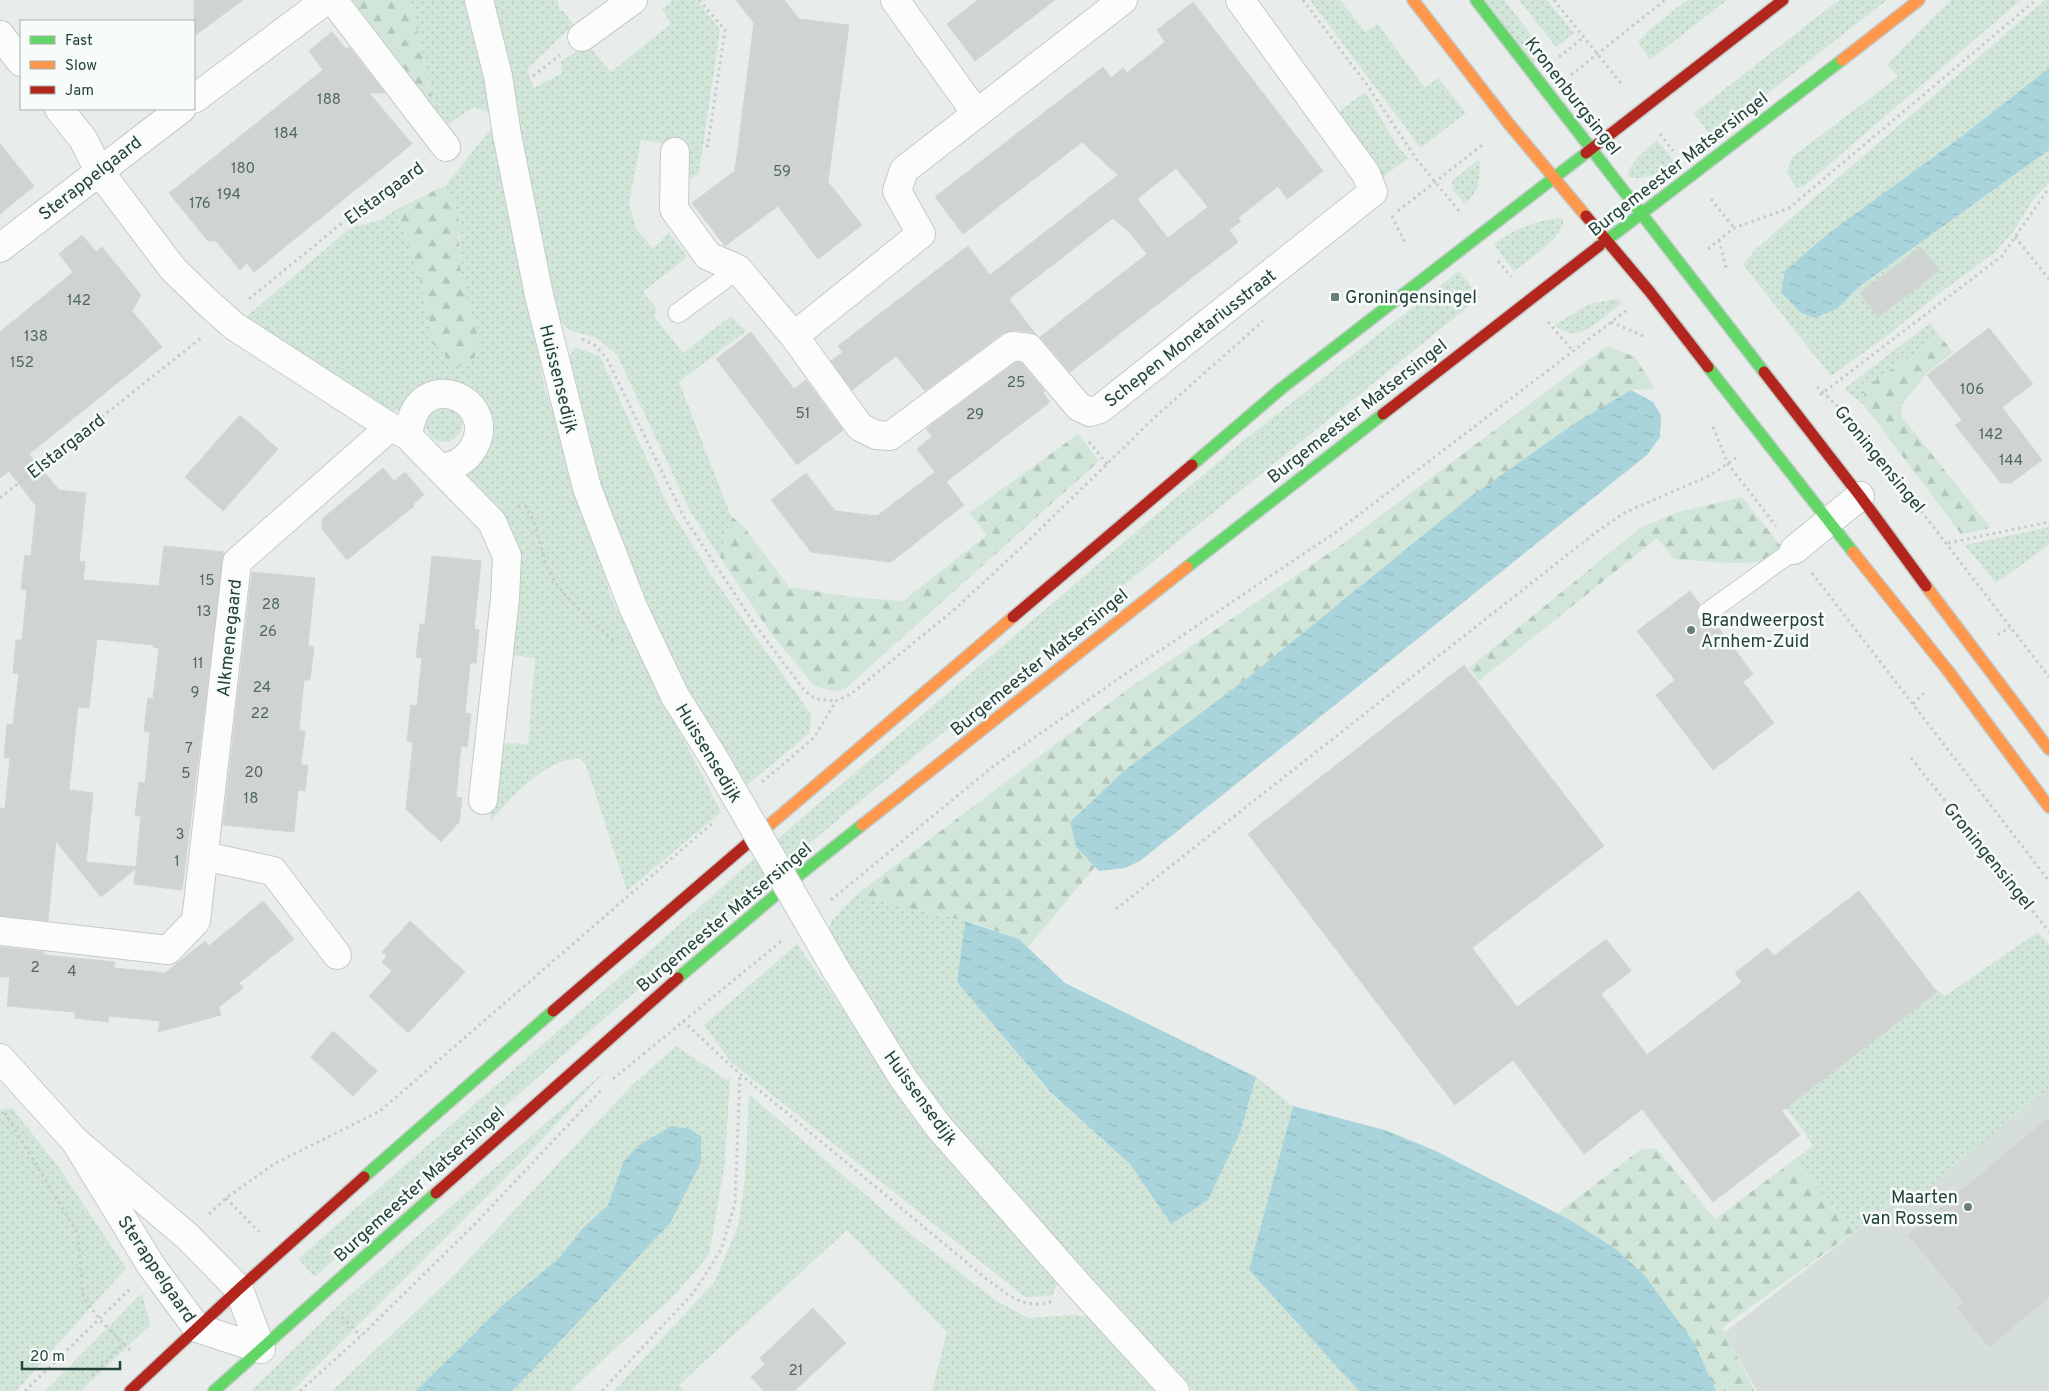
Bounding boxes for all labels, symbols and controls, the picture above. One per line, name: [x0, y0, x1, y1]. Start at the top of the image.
legend: [20, 20, 195, 110]
text: Fast: [65, 32, 93, 51]
street label: Kronenburgsingel: [1519, 33, 1625, 161]
text: Slow: [65, 57, 97, 76]
text: Jam: [65, 82, 94, 101]
street label: Burgemeester Matsersingel: [1584, 88, 1774, 243]
house number: 188: [317, 91, 341, 110]
house number: 184: [274, 125, 298, 144]
street label: Sterappelgaard: [35, 132, 147, 227]
street label: Elstargaard: [341, 158, 429, 231]
house number: 180: [231, 160, 255, 179]
house number: 59: [773, 163, 791, 182]
house number: 194: [217, 186, 241, 205]
house number: 176: [189, 195, 211, 214]
street label: Schepen Monetariusstraat: [1100, 265, 1281, 413]
place label: Groningensingel: [1345, 287, 1477, 310]
marker: Groningensingel: [1329, 291, 1341, 303]
house number: 142: [67, 292, 91, 311]
street label: Huissensedijk: [533, 322, 582, 436]
house number: 138: [24, 328, 48, 347]
street label: Burgemeester Matsersingel: [1263, 335, 1453, 490]
house number: 152: [10, 354, 34, 373]
house number: 25: [1007, 374, 1025, 393]
house number: 106: [1960, 381, 1984, 400]
street label: Groningensingel: [1828, 401, 1929, 518]
house number: 51: [796, 405, 810, 424]
house number: 29: [966, 406, 984, 425]
street label: Elstargaard: [23, 410, 111, 485]
house number: 142: [1979, 426, 2003, 445]
house number: 144: [1999, 452, 2023, 471]
house number: 15: [200, 572, 214, 591]
street label: Alkmenegaard: [213, 578, 248, 698]
street label: Burgemeester Matsersingel: [946, 584, 1133, 742]
house number: 28: [262, 596, 280, 615]
house number: 13: [197, 603, 211, 622]
place label: Brandweerpost Arnhem-Zuid: [1701, 610, 1825, 654]
house number: 26: [259, 623, 277, 642]
marker: Brandweerpost Arnhem-Zuid: [1685, 624, 1697, 636]
house number: 11: [192, 655, 204, 674]
house number: 24: [253, 679, 271, 698]
house number: 9: [191, 684, 199, 703]
street label: Huissensedijk: [669, 700, 746, 808]
house number: 22: [251, 705, 269, 724]
house number: 7: [185, 740, 193, 759]
house number: 20: [245, 764, 263, 783]
house number: 5: [181, 765, 191, 784]
house number: 18: [244, 790, 258, 809]
street label: Groningensingel: [1937, 798, 2038, 915]
house number: 3: [175, 826, 185, 845]
street label: Burgemeester Matsersingel: [632, 838, 817, 998]
house number: 1: [174, 853, 180, 872]
house number: 2: [30, 959, 40, 978]
house number: 4: [67, 963, 77, 982]
street label: Huissensedijk: [878, 1047, 962, 1151]
street label: Burgemeester Matsersingel: [330, 1102, 510, 1268]
place label: Maarten van Rossem: [1862, 1187, 1958, 1231]
marker: Maarten van Rossem: [1962, 1201, 1974, 1213]
street label: Sterappelgaard: [111, 1212, 200, 1328]
scale bar: [22, 1338, 120, 1370]
text: 20 m: [30, 1348, 65, 1367]
house number: 21: [789, 1362, 803, 1381]

